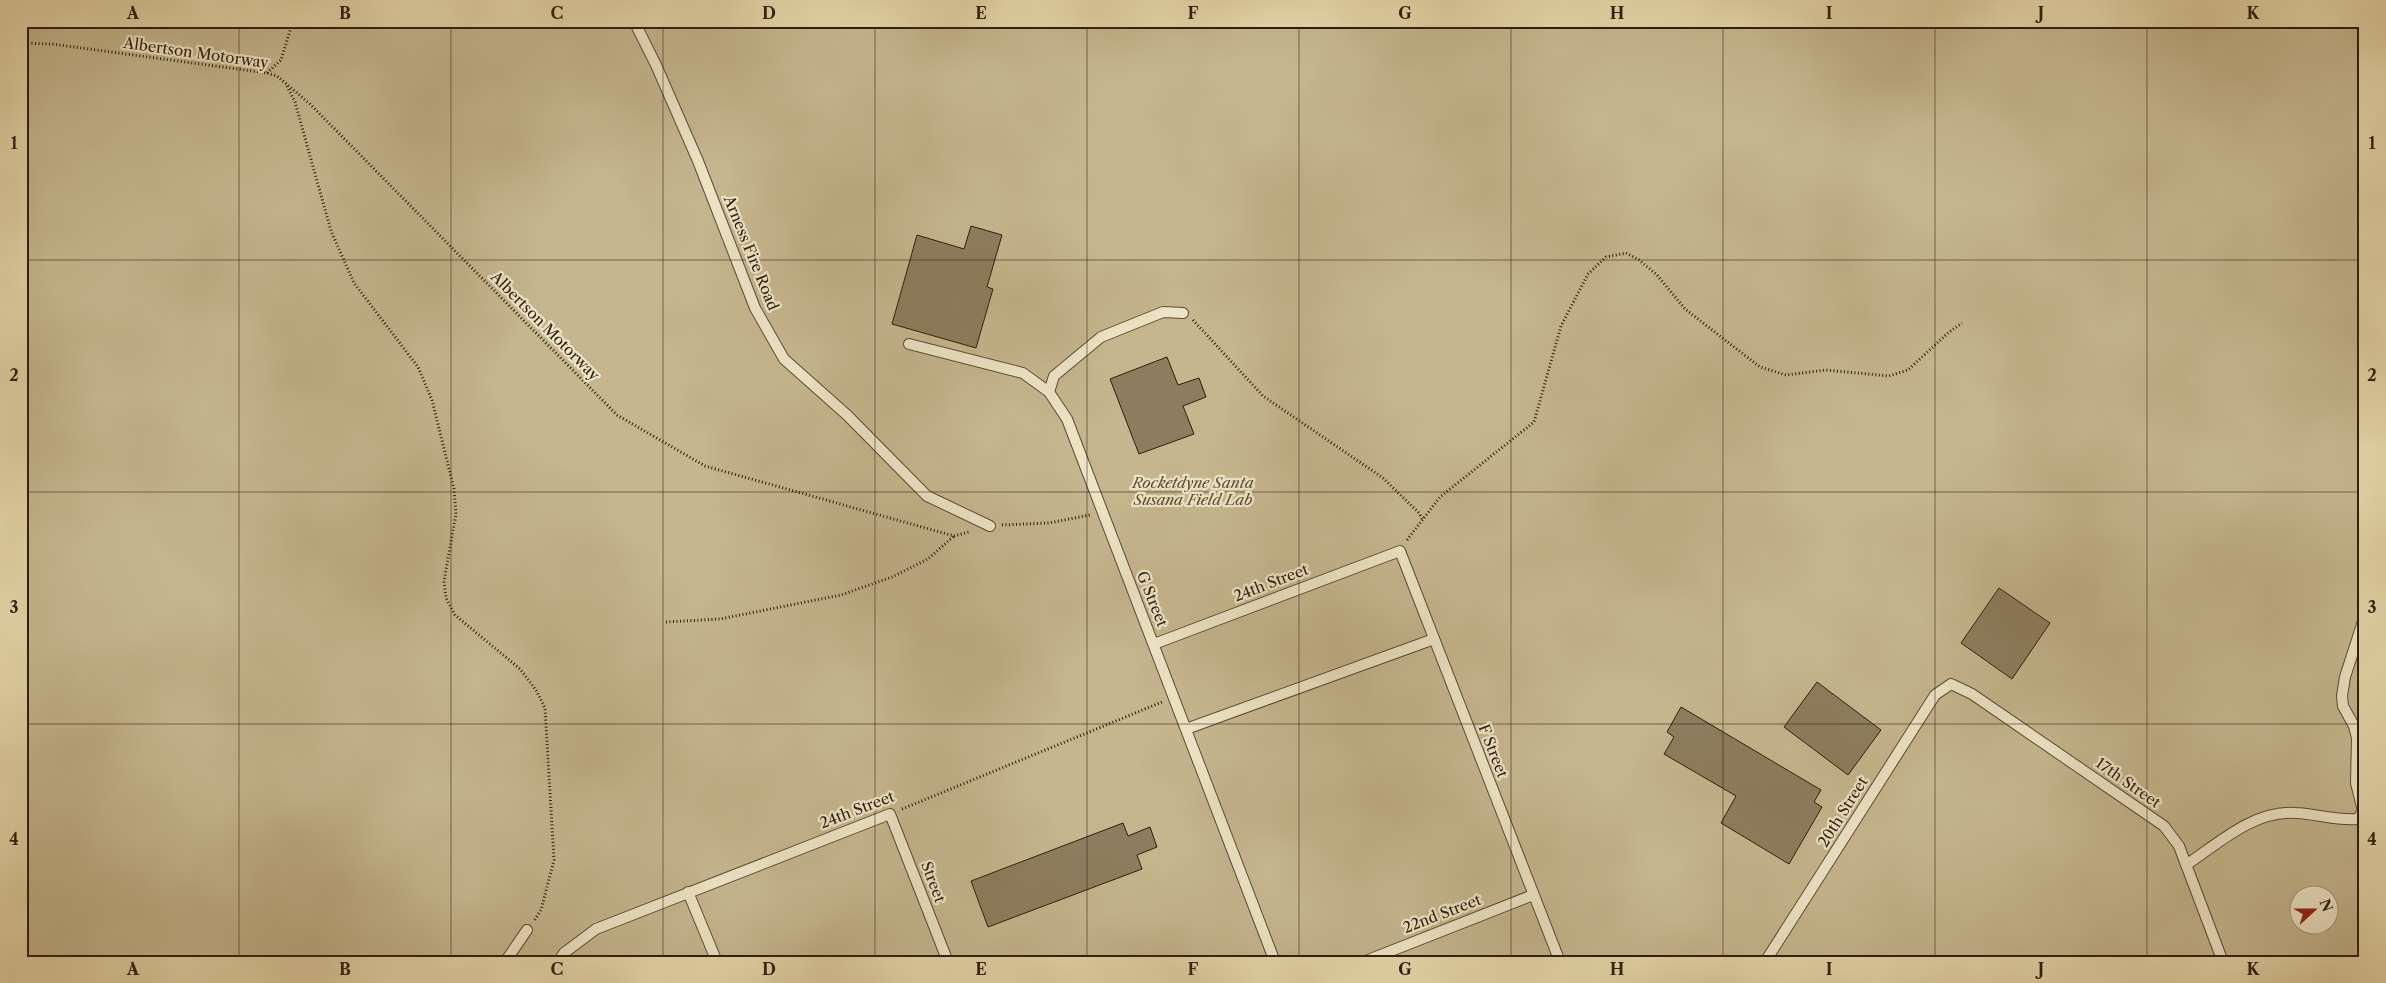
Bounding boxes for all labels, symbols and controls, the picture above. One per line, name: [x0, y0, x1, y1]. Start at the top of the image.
text: A: [126, 3, 140, 23]
text: B: [339, 3, 351, 23]
text: C: [551, 3, 563, 23]
text: D: [762, 3, 776, 23]
text: E: [975, 3, 987, 23]
text: F: [1188, 3, 1199, 23]
text: G: [1398, 3, 1412, 23]
text: H: [1610, 3, 1624, 23]
text: I: [1826, 3, 1833, 23]
text: J: [2035, 3, 2044, 23]
text: K: [2247, 3, 2261, 23]
street label: Albertson Motorway: [121, 33, 271, 72]
text: 1: [10, 133, 18, 153]
text: 1: [2368, 133, 2376, 153]
street label: Arness Fire Road: [719, 192, 783, 313]
street label: Albertson Motorway: [486, 266, 604, 385]
text: 2: [9, 365, 19, 385]
text: 2: [2367, 365, 2377, 385]
park label: Rocketdyne Santa Susana Field Lab: [1131, 473, 1254, 509]
street label: 24th Street: [1231, 559, 1312, 605]
street label: G Street: [1133, 568, 1173, 630]
text: 3: [9, 597, 19, 617]
text: 3: [2367, 597, 2377, 617]
street label: F Street: [1475, 721, 1513, 781]
street label: 17th Street: [2092, 753, 2165, 812]
street label: 20th Street: [1813, 772, 1872, 850]
street label: 24th Street: [817, 786, 898, 832]
text: 4: [9, 829, 19, 849]
text: 4: [2367, 829, 2377, 849]
street label: Street: [917, 859, 950, 906]
north arrow: [2288, 886, 2338, 936]
street label: 22nd Street: [1400, 890, 1484, 937]
text: N: [2316, 896, 2337, 914]
text: A: [126, 959, 140, 979]
text: B: [339, 959, 351, 979]
text: C: [551, 959, 563, 979]
text: D: [762, 959, 776, 979]
text: E: [975, 959, 987, 979]
text: F: [1188, 959, 1199, 979]
text: G: [1398, 959, 1412, 979]
text: H: [1610, 959, 1624, 979]
text: I: [1826, 959, 1833, 979]
text: J: [2035, 959, 2044, 979]
text: K: [2247, 959, 2261, 979]

